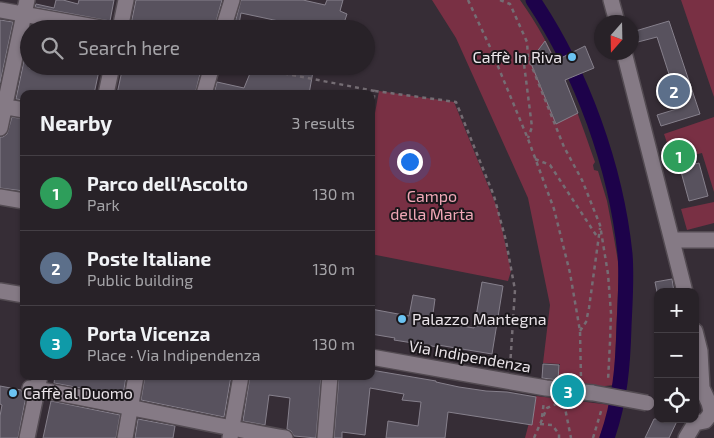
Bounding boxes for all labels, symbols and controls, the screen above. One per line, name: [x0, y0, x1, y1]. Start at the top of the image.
north arrow: [594, 15, 639, 60]
search box: [20, 20, 375, 75]
icon: search: [38, 34, 66, 62]
text: Search here: [78, 36, 180, 59]
place label: Caffè In Riva: [473, 47, 562, 66]
marker: Caffè In Riva: [566, 51, 578, 63]
pin: 2: [658, 72, 690, 110]
text: Nearby: [40, 110, 112, 135]
text: 3 results: [292, 113, 355, 132]
pin: 1: [663, 137, 695, 175]
your location: [397, 149, 423, 175]
text: Parco dell'Ascolto: [87, 172, 248, 195]
text: 1: [53, 184, 59, 203]
text: 130 m: [313, 184, 355, 203]
park label: Campo della Marta: [390, 186, 474, 223]
text: Park: [87, 195, 120, 214]
text: Poste Italiane: [87, 247, 211, 270]
text: 2: [51, 259, 61, 278]
text: 130 m: [313, 259, 355, 278]
text: Public building: [87, 270, 193, 289]
map controls: [654, 288, 699, 423]
button: +: [654, 288, 699, 333]
place label: Palazzo Mantegna: [412, 309, 546, 328]
marker: Palazzo Mantegna: [396, 313, 408, 325]
text: Porta Vicenza: [87, 322, 210, 345]
button: −: [654, 333, 699, 378]
text: 3: [51, 334, 61, 353]
text: 130 m: [313, 334, 355, 353]
street label: Via Indipendenza: [407, 335, 533, 376]
text: Place · Via Indipendenza: [87, 345, 261, 364]
pin: 3: [552, 372, 584, 410]
button: locate: [654, 378, 699, 423]
place label: Caffè al Duomo: [23, 383, 133, 402]
marker: Caffè al Duomo: [7, 387, 19, 399]

